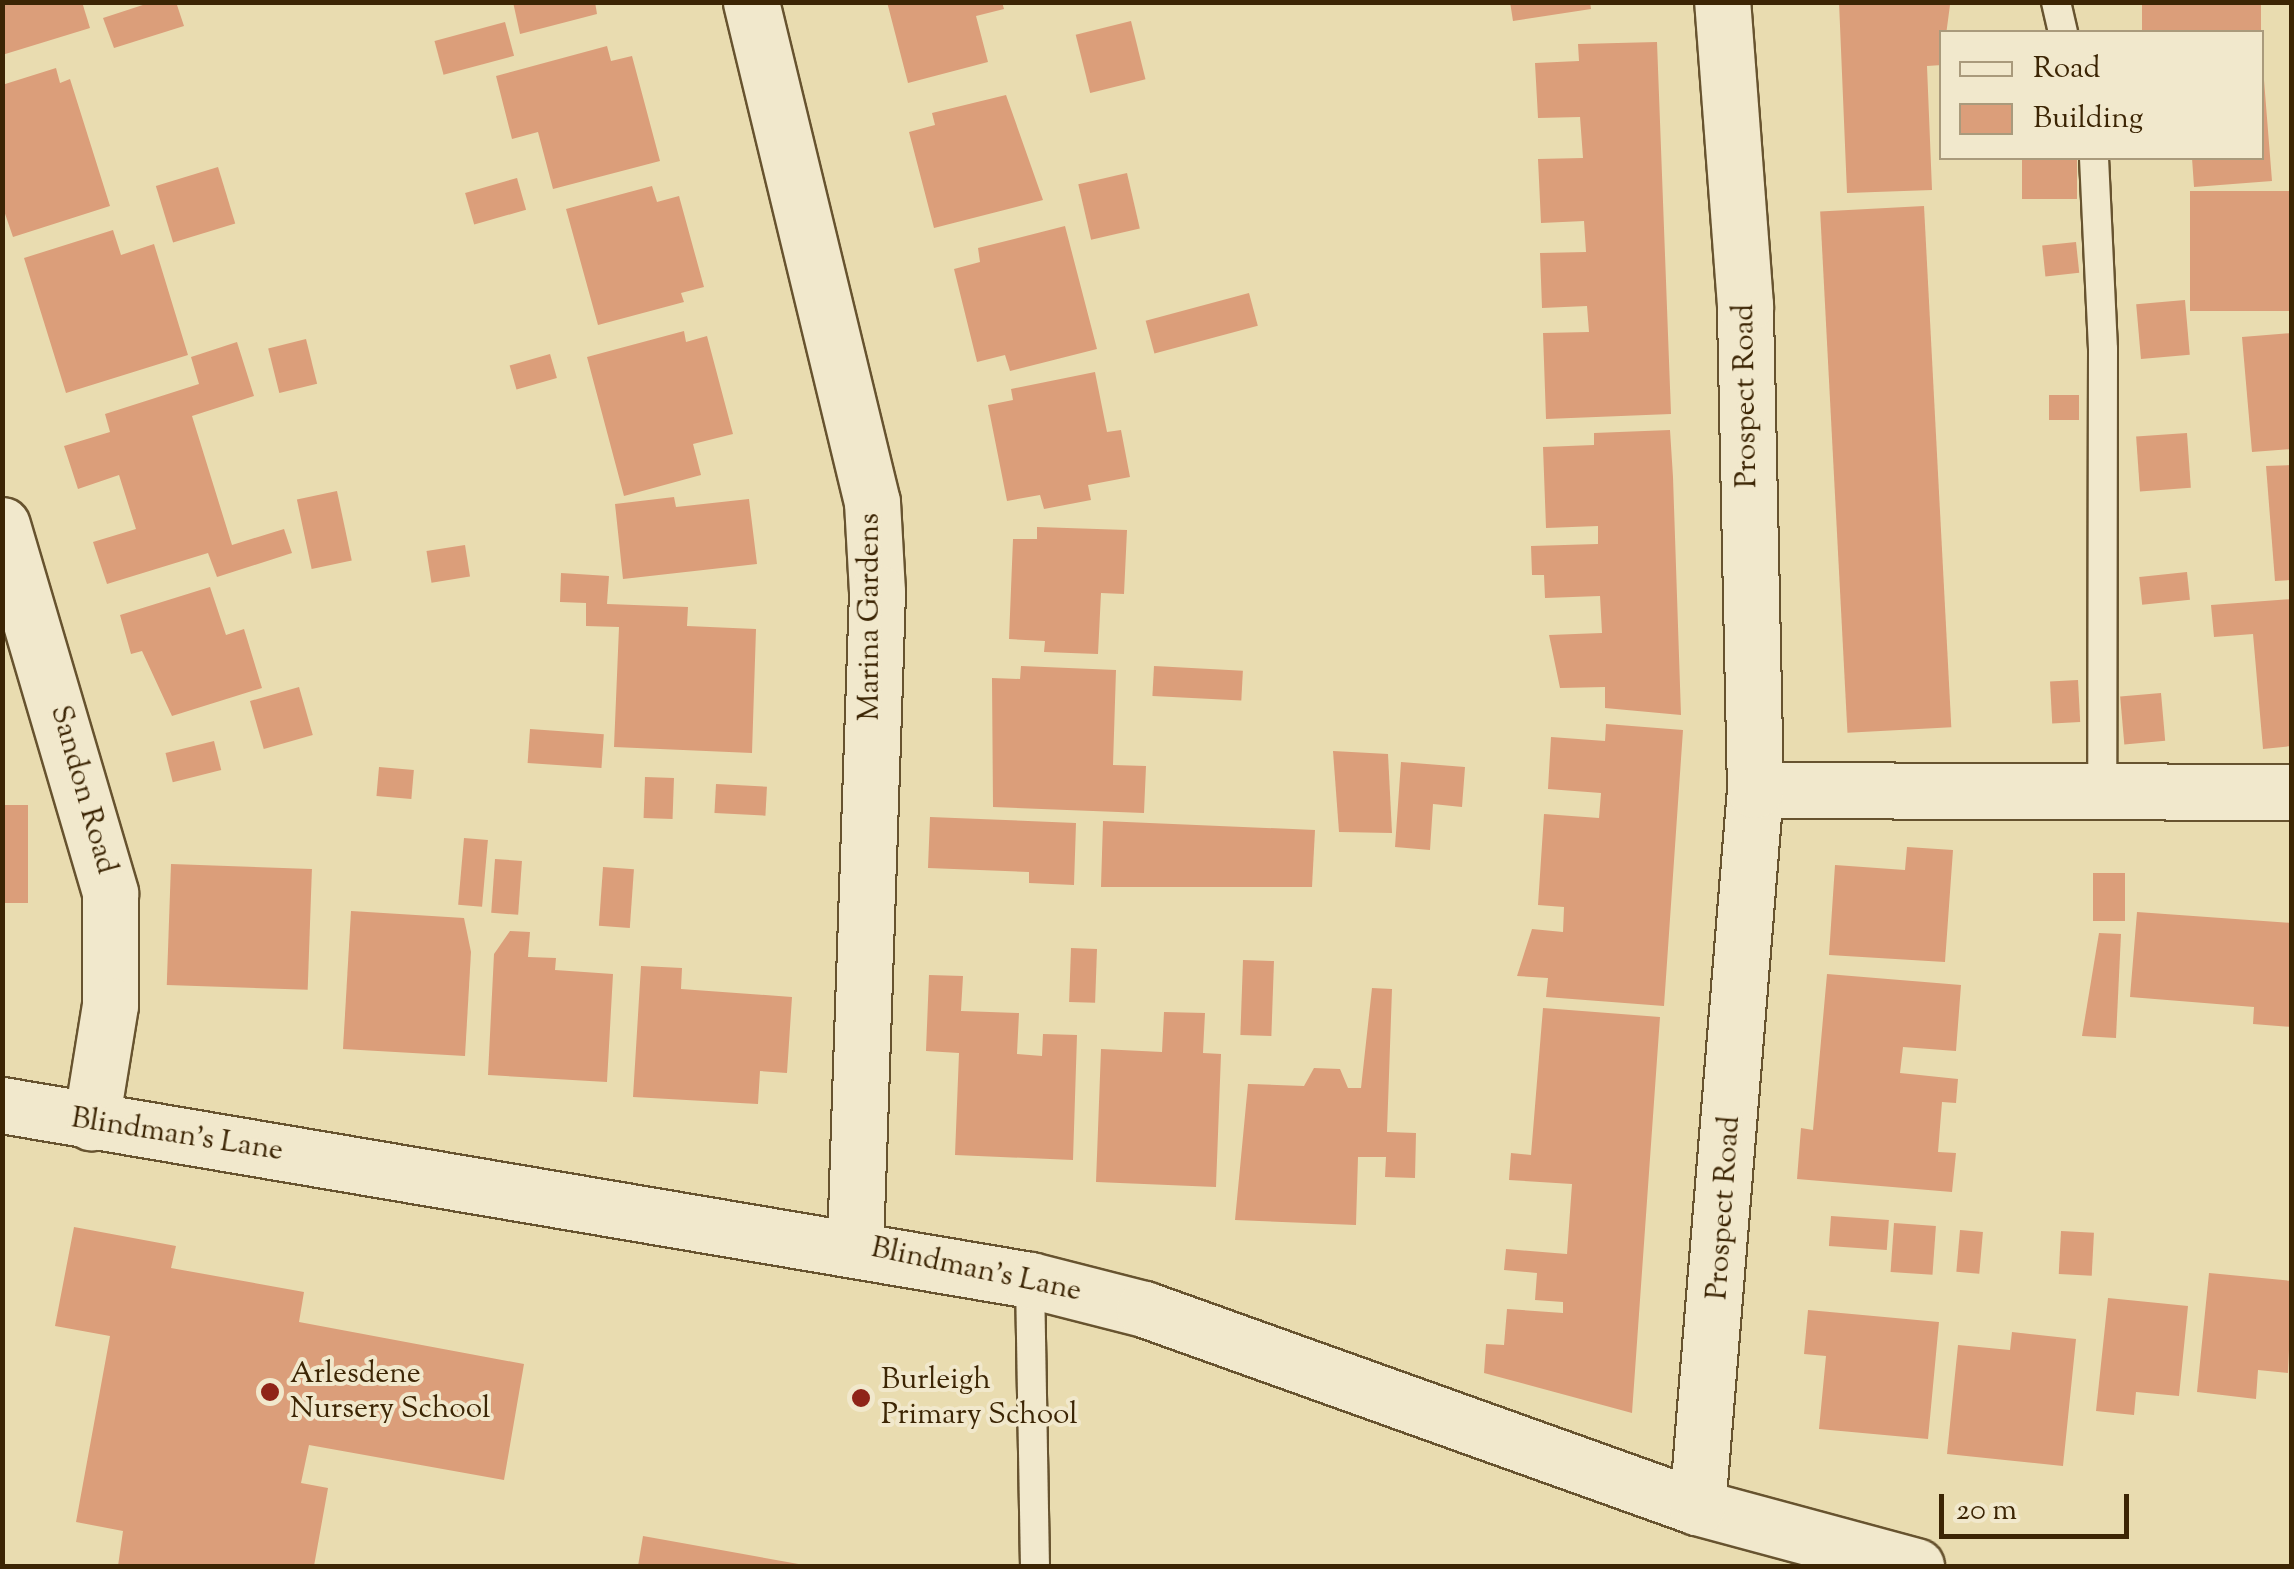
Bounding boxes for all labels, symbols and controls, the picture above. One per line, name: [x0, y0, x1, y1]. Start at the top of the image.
legend: [1939, 30, 2264, 160]
text: Road: [2033, 48, 2100, 91]
text: Building: [2033, 98, 2143, 141]
street label: Prospect Road: [1727, 304, 1767, 488]
street label: Marina Gardens: [853, 513, 889, 721]
street label: Sandon Road: [41, 702, 123, 878]
street label: Blindman's Lane: [68, 1101, 286, 1171]
street label: Prospect Road: [1701, 1115, 1749, 1301]
street label: Blindman's Lane: [868, 1231, 1084, 1311]
place label: Arlesdene Nursery School: [290, 1357, 490, 1428]
place label: Burleigh Primary School: [881, 1363, 1078, 1434]
marker: Arlesdene Nursery School: [259, 1381, 281, 1403]
marker: Burleigh Primary School: [850, 1387, 872, 1409]
scale bar: [1944, 1474, 2134, 1536]
text: 20 m: [1956, 1490, 2017, 1533]

